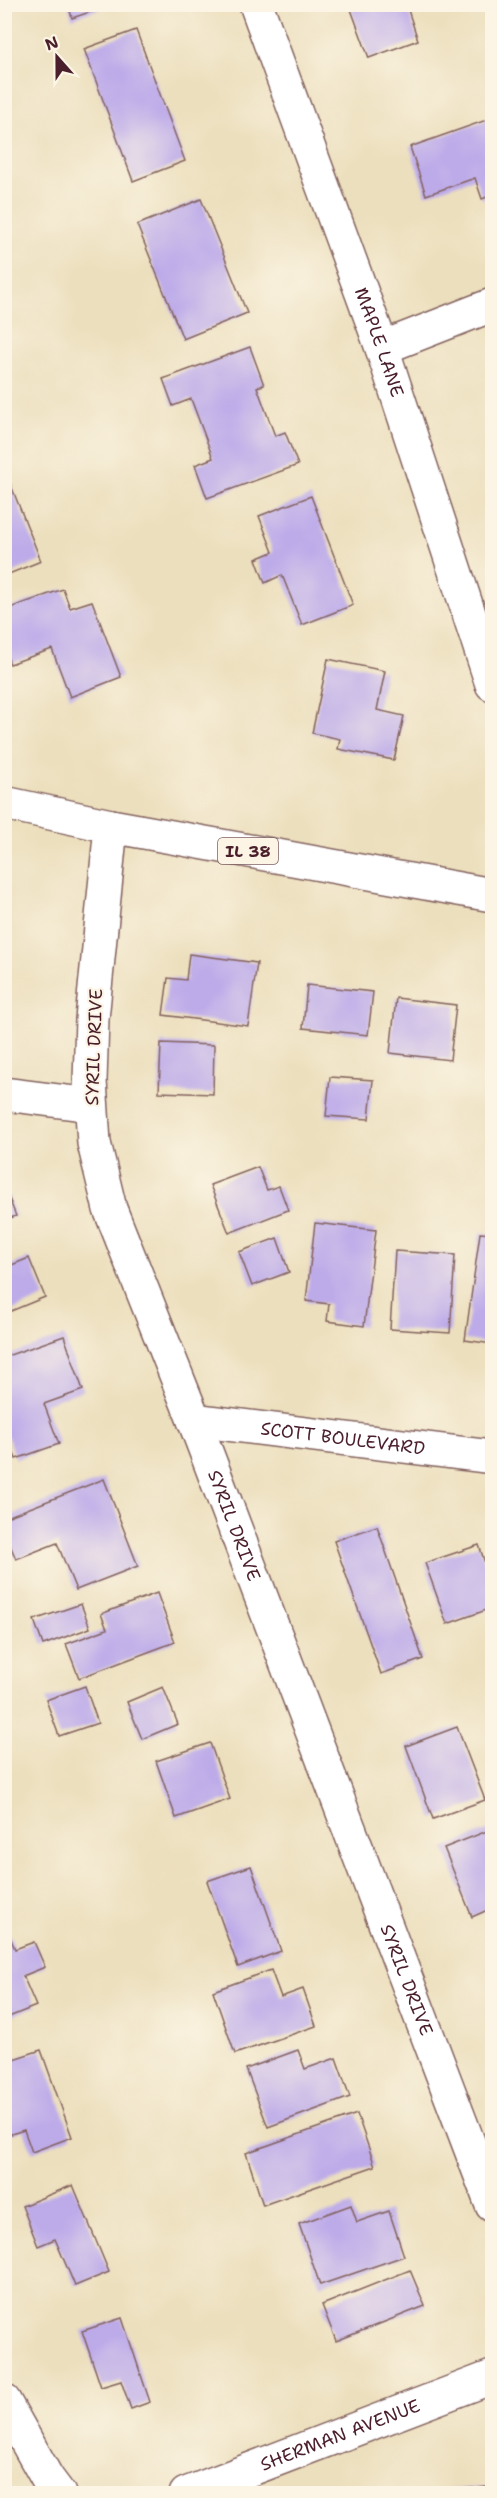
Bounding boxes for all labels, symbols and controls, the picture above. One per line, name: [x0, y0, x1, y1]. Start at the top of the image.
north arrow: [27, 27, 87, 87]
text: N: [42, 31, 61, 56]
street label: MAPLE LANE: [349, 284, 409, 400]
road number: IL 38: [218, 838, 278, 864]
street label: SYRIL DRIVE: [80, 988, 108, 1106]
street label: SCOTT BOULEVARD: [259, 1416, 427, 1461]
street label: SYRIL DRIVE: [202, 1467, 266, 1585]
street label: SYRIL DRIVE: [375, 1921, 439, 2039]
street label: SHERMAN AVENUE: [257, 2394, 423, 2477]

